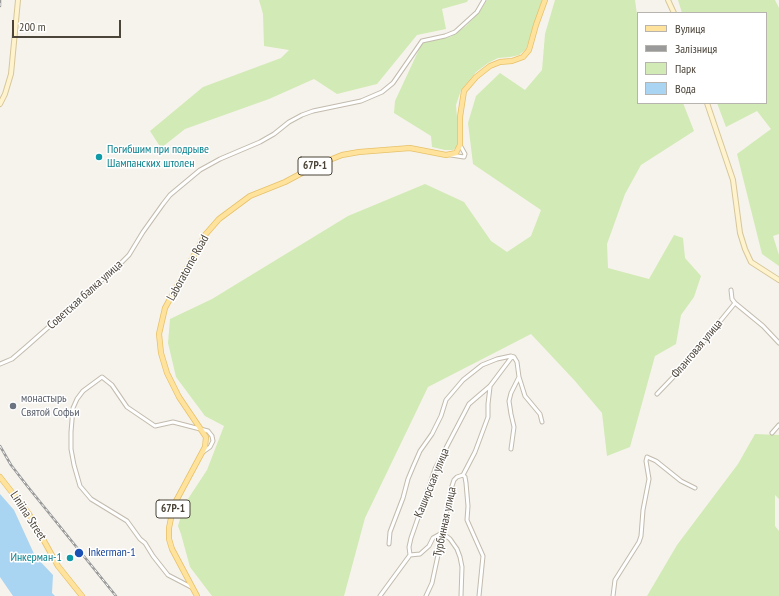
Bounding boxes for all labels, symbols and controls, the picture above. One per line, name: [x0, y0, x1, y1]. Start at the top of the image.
scale bar: [14, 12, 123, 38]
legend: [637, 12, 767, 104]
text: 200 m: [19, 19, 46, 34]
text: Вулиця: [675, 21, 705, 36]
text: Залізниця: [675, 41, 717, 56]
text: Парк: [675, 61, 696, 76]
text: Вода: [675, 81, 696, 96]
place label: Погибшим при подрыве Шампанских штолен: [107, 143, 209, 171]
marker: Погибшим при подрыве Шампанских штолен: [94, 152, 104, 162]
road number: 67Р-1: [298, 157, 332, 175]
street label: Laboratorne Road: [164, 233, 212, 303]
street label: Советская балка улица: [44, 257, 126, 333]
street label: Фланговая улица: [668, 317, 726, 381]
place label: монастырь Святой Софьи: [21, 392, 79, 420]
marker: монастырь Святой Софьи: [8, 401, 18, 411]
street label: Каширская улица: [411, 446, 453, 520]
street label: Турбинная улица: [431, 486, 459, 558]
street label: Liniina Street: [7, 489, 49, 543]
road number: 67Р-1: [156, 500, 190, 518]
place label: Inkerman-1: [88, 546, 136, 560]
marker: Inkerman-1: [73, 547, 85, 559]
place label: Инкерман-1: [10, 551, 62, 565]
marker: Инкерман-1: [65, 553, 75, 563]

